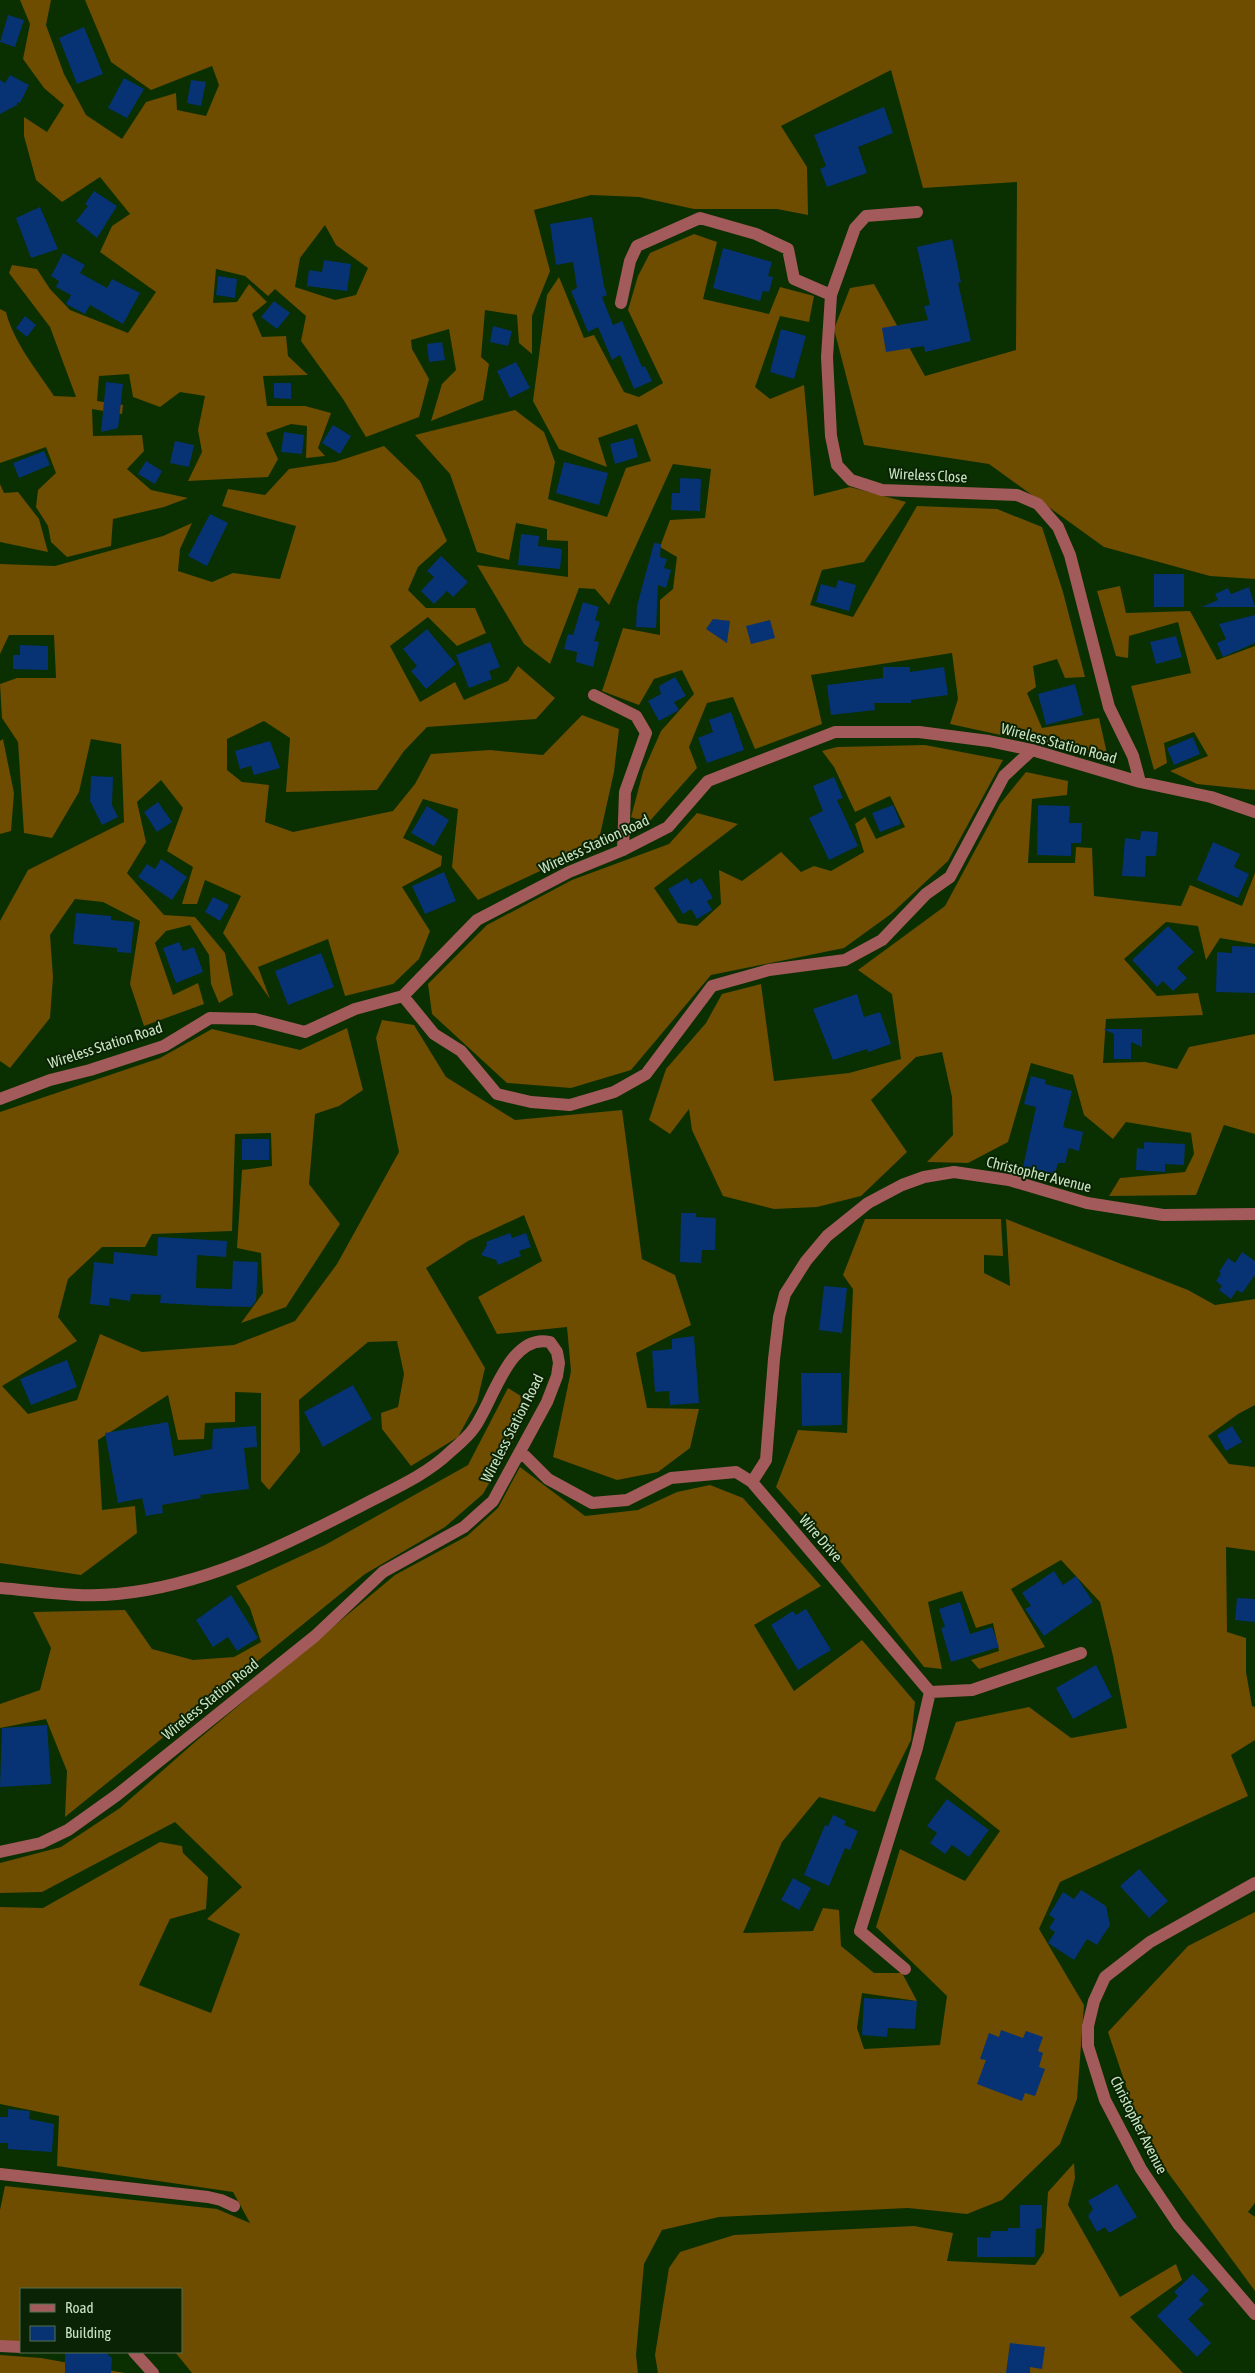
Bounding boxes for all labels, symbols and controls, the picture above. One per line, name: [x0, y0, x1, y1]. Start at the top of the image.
street label: Wireless Close: [888, 464, 968, 486]
street label: Wireless Station Road: [999, 719, 1119, 767]
street label: Wireless Station Road: [536, 811, 652, 877]
street label: Wireless Station Road: [46, 1018, 164, 1072]
street label: Christopher Avenue: [985, 1153, 1093, 1195]
street label: Wireless Station Road: [477, 1371, 547, 1485]
street label: Wire Drive: [796, 1511, 846, 1565]
street label: Wireless Station Road: [158, 1655, 262, 1743]
street label: Christopher Avenue: [1107, 2073, 1171, 2177]
legend: [20, 2288, 182, 2353]
text: Road: [65, 2299, 94, 2316]
text: Building: [65, 2324, 111, 2341]

